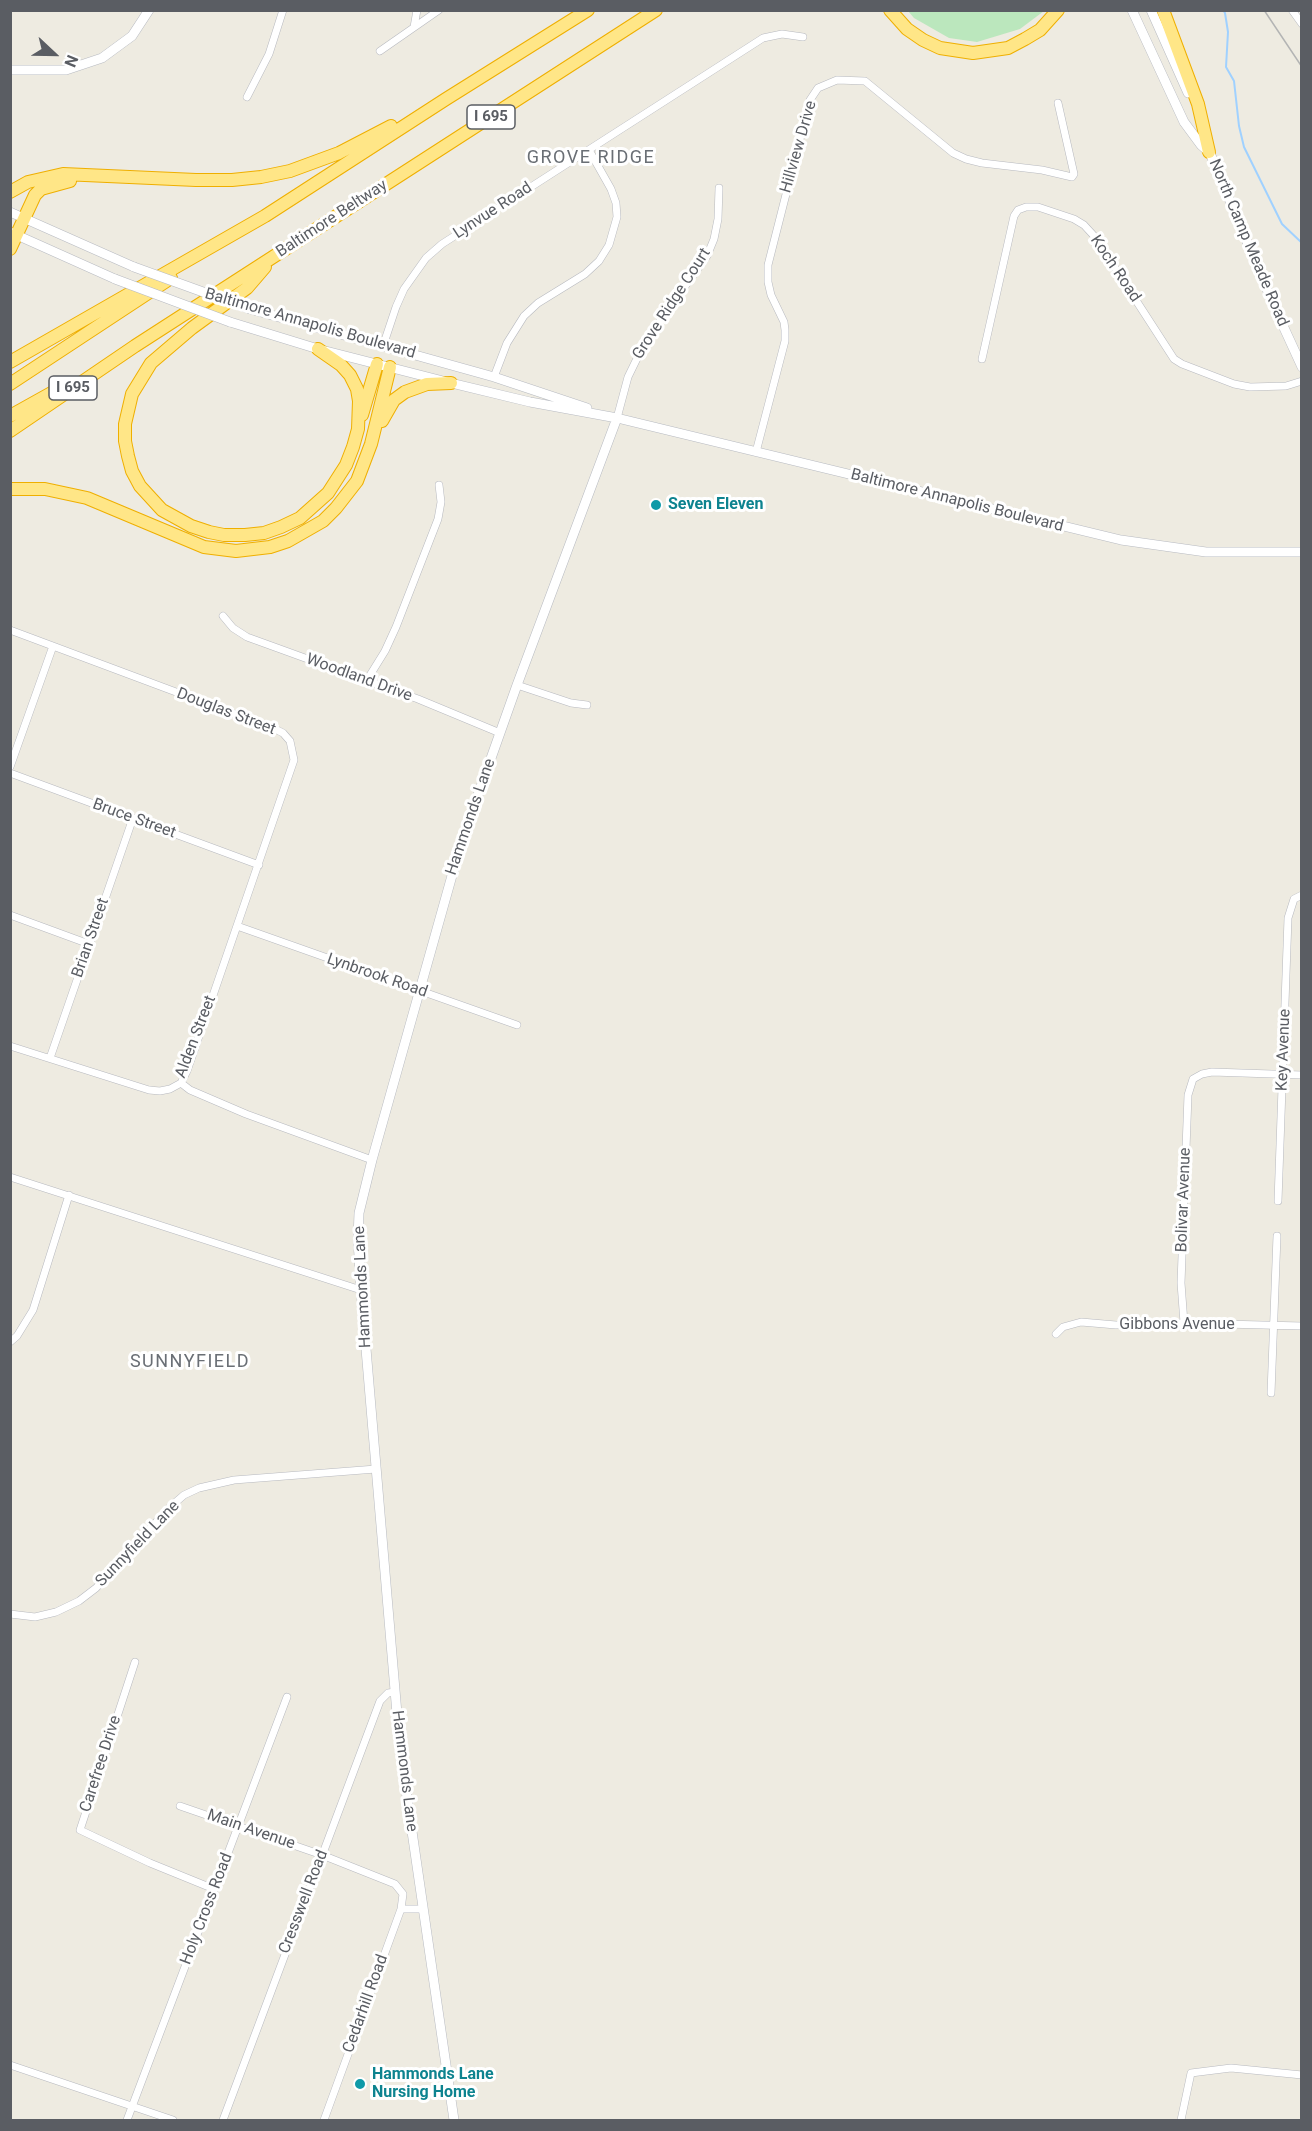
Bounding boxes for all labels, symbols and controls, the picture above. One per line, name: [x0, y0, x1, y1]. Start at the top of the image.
north arrow: [24, 24, 84, 84]
text: N: [60, 52, 82, 70]
street label: Hillview Drive: [777, 99, 821, 195]
road number: I 695: [467, 105, 515, 129]
district label: GROVE RIDGE: [527, 147, 655, 169]
street label: North Camp Meade Road: [1204, 156, 1292, 330]
street label: Baltimore Beltway: [273, 176, 391, 262]
street label: Lynvue Road: [450, 179, 536, 243]
street label: Koch Road: [1086, 232, 1144, 306]
street label: Grove Ridge Court: [629, 245, 715, 363]
street label: Baltimore Annapolis Boulevard: [202, 285, 418, 363]
road number: I 695: [49, 376, 97, 400]
street label: Baltimore Annapolis Boulevard: [849, 465, 1065, 537]
place label: Seven Eleven: [668, 495, 763, 515]
marker: Seven Eleven: [649, 498, 663, 512]
street label: Woodland Drive: [303, 650, 415, 706]
street label: Douglas Street: [174, 684, 278, 740]
street label: Hammonds Lane: [442, 756, 500, 878]
street label: Bruce Street: [90, 795, 178, 843]
street label: Brian Street: [68, 896, 114, 980]
street label: Lynbrook Road: [324, 950, 430, 1002]
street label: Alden Street: [171, 993, 221, 1081]
street label: Key Avenue: [1273, 1009, 1295, 1091]
street label: Bolivar Avenue: [1173, 1147, 1195, 1253]
street label: Hammonds Lane: [350, 1226, 376, 1348]
street label: Gibbons Avenue: [1119, 1315, 1235, 1335]
district label: SUNNYFIELD: [130, 1351, 250, 1373]
street label: Sunnyfield Lane: [92, 1497, 184, 1591]
street label: Hammonds Lane: [387, 1709, 421, 1833]
street label: Carefree Drive: [76, 1713, 126, 1815]
street label: Main Avenue: [205, 1806, 297, 1854]
street label: Cresswell Road: [275, 1847, 333, 1957]
street label: Holy Cross Road: [177, 1850, 237, 1968]
street label: Cedarhill Road: [339, 1952, 393, 2056]
place label: Hammonds Lane Nursing Home: [372, 2065, 494, 2103]
marker: Hammonds Lane Nursing Home: [353, 2077, 367, 2091]

